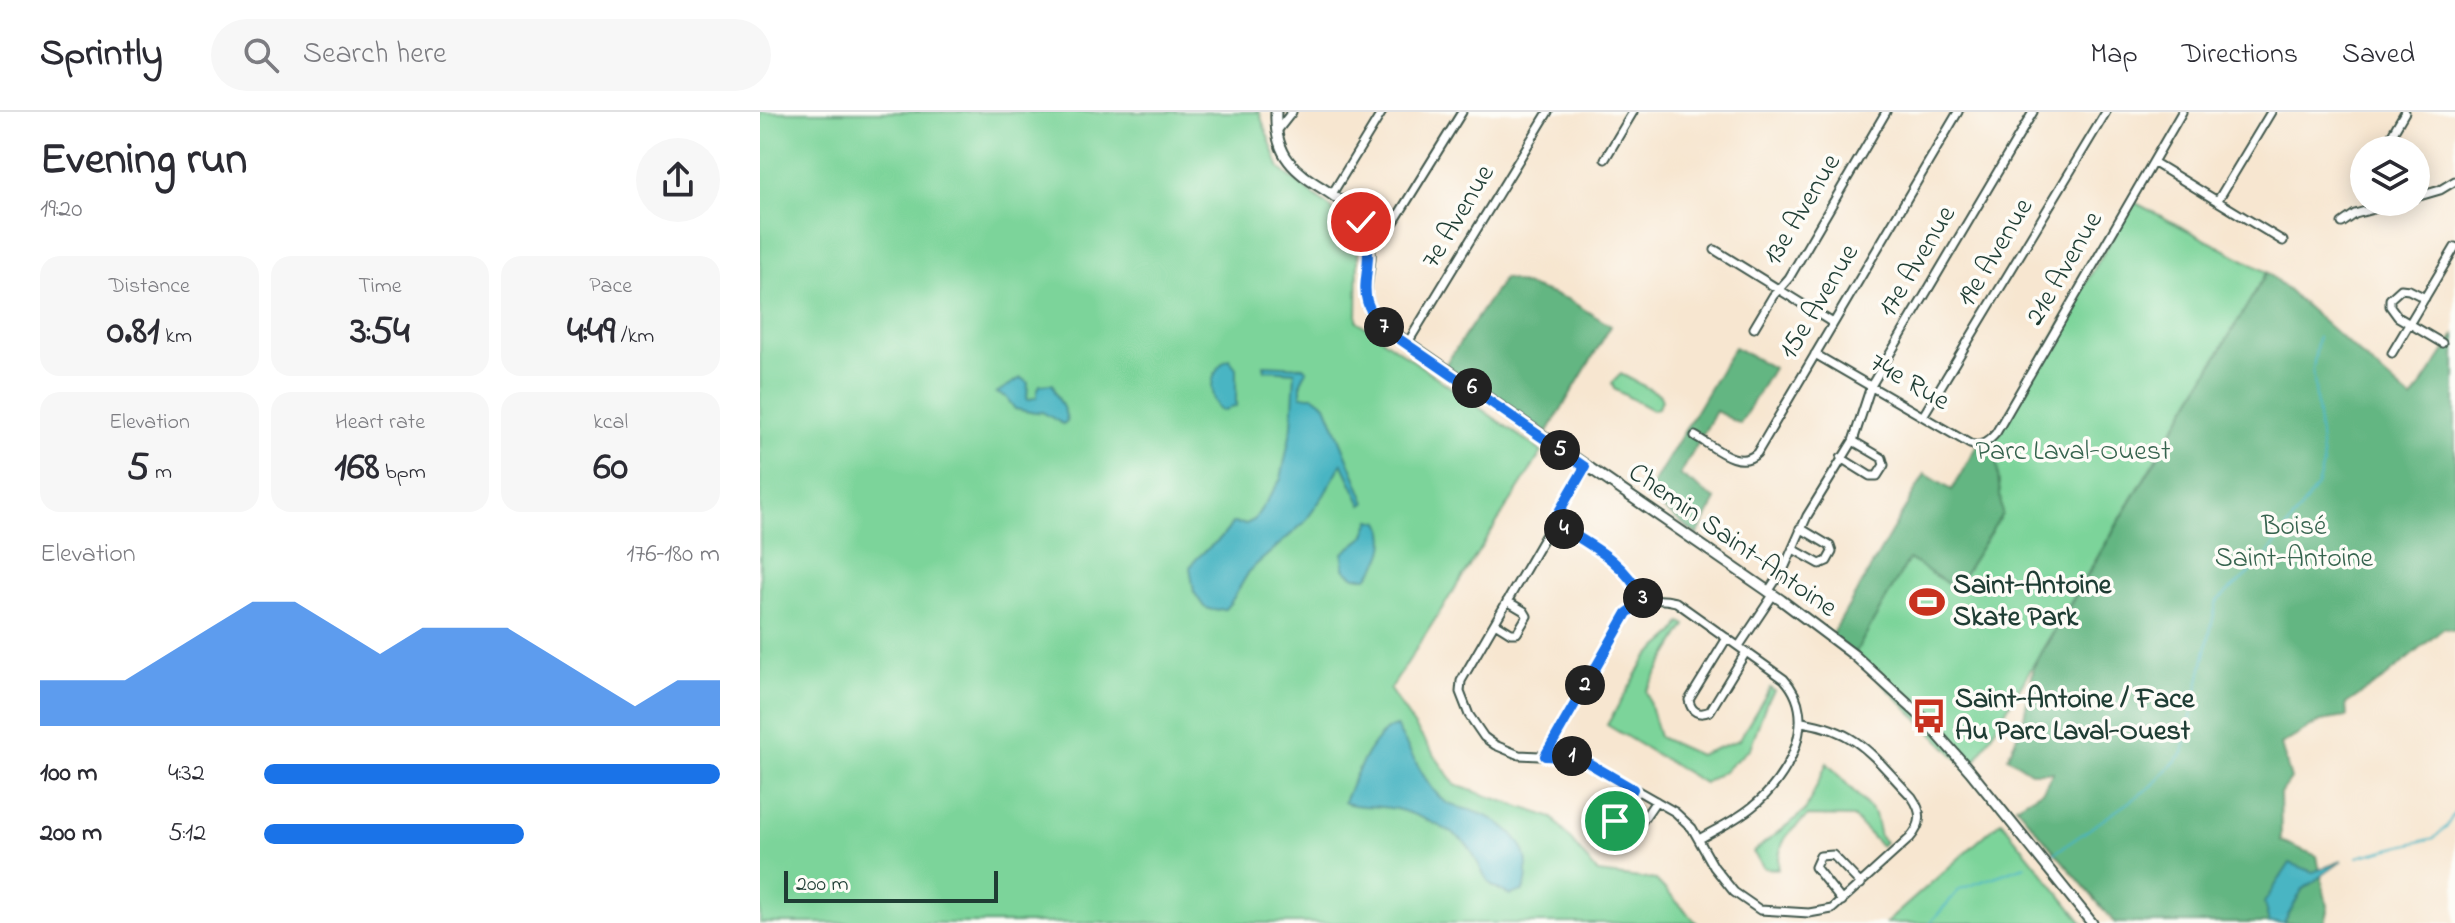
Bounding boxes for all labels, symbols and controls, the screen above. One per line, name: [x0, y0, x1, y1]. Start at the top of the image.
search box: [211, 19, 771, 91]
text: Sprintly: [40, 27, 163, 83]
icon: search: [239, 33, 283, 77]
text: Search here: [303, 33, 446, 77]
text: Map: [2090, 35, 2138, 76]
text: Directions: [2182, 35, 2298, 76]
text: Saved: [2342, 35, 2415, 76]
text: Evening run: [40, 129, 247, 193]
map controls: [2350, 136, 2430, 216]
button: layers: [2350, 136, 2430, 216]
button: share: [636, 138, 720, 222]
street label: 13e Avenue: [1754, 146, 1853, 274]
street label: 7e Avenue: [1412, 157, 1506, 277]
pin: [1327, 188, 1395, 256]
street label: 19e Avenue: [1947, 190, 2045, 315]
text: 19:20: [40, 191, 82, 229]
street label: 17e Avenue: [1869, 198, 1968, 326]
icon: check: [1339, 200, 1383, 244]
street label: 21e Avenue: [2016, 204, 2115, 334]
street label: 15e Avenue: [1769, 236, 1871, 367]
text: Distance: [109, 271, 190, 303]
text: Time: [358, 271, 402, 303]
text: Pace: [589, 271, 632, 303]
text: 0.81: [107, 303, 160, 362]
text: 3:54: [350, 303, 410, 362]
text: 4:49: [567, 303, 615, 362]
pin: 7: [1364, 307, 1404, 347]
text: 7: [1379, 311, 1389, 343]
text: km: [160, 321, 192, 353]
text: /km: [615, 321, 654, 353]
street label: 74e Rue: [1861, 344, 1957, 423]
pin: 6: [1452, 368, 1492, 408]
text: 6: [1467, 372, 1477, 404]
text: Elevation: [109, 407, 190, 439]
text: Heart rate: [335, 407, 425, 439]
text: kcal: [593, 407, 628, 439]
pin: 5: [1540, 430, 1580, 470]
park label: Parc Laval-Ouest: [1976, 432, 2170, 473]
text: 5: [1554, 434, 1566, 466]
text: 5: [127, 439, 149, 498]
text: 168: [334, 439, 380, 498]
text: 60: [593, 439, 628, 498]
street label: Chemin Saint-Antoine: [1619, 453, 1845, 629]
text: m: [149, 457, 172, 489]
text: bpm: [380, 457, 426, 489]
park label: Boisé Saint-Antoine: [2215, 507, 2374, 580]
pin: 4: [1544, 509, 1584, 549]
text: 4: [1559, 513, 1569, 545]
text: Elevation: [40, 536, 136, 574]
text: 176–180 m: [626, 536, 720, 574]
place label: Saint-Antoine Skate Park: [1953, 566, 2113, 639]
pin: 3: [1623, 578, 1663, 618]
text: 3: [1638, 582, 1648, 614]
sports icon: Saint-Antoine Skate Park: [1908, 583, 1946, 621]
pin: 2: [1565, 665, 1605, 705]
text: 2: [1580, 669, 1590, 701]
place label: Saint-Antoine / Face Au Parc Laval-Ouest: [1955, 680, 2196, 753]
bus stop icon: Saint-Antoine / Face Au Parc Laval-Ouest: [1910, 697, 1948, 735]
pin: 1: [1552, 736, 1592, 776]
text: 1: [1569, 740, 1576, 772]
text: 100 m: [40, 755, 97, 793]
text: 4:32: [168, 755, 205, 793]
pin: [1581, 787, 1649, 855]
icon: arrive: [1593, 799, 1637, 843]
text: 200 m: [40, 815, 102, 853]
text: 5:12: [168, 815, 206, 853]
scale bar: [784, 867, 998, 903]
text: 200 m: [796, 869, 849, 901]

